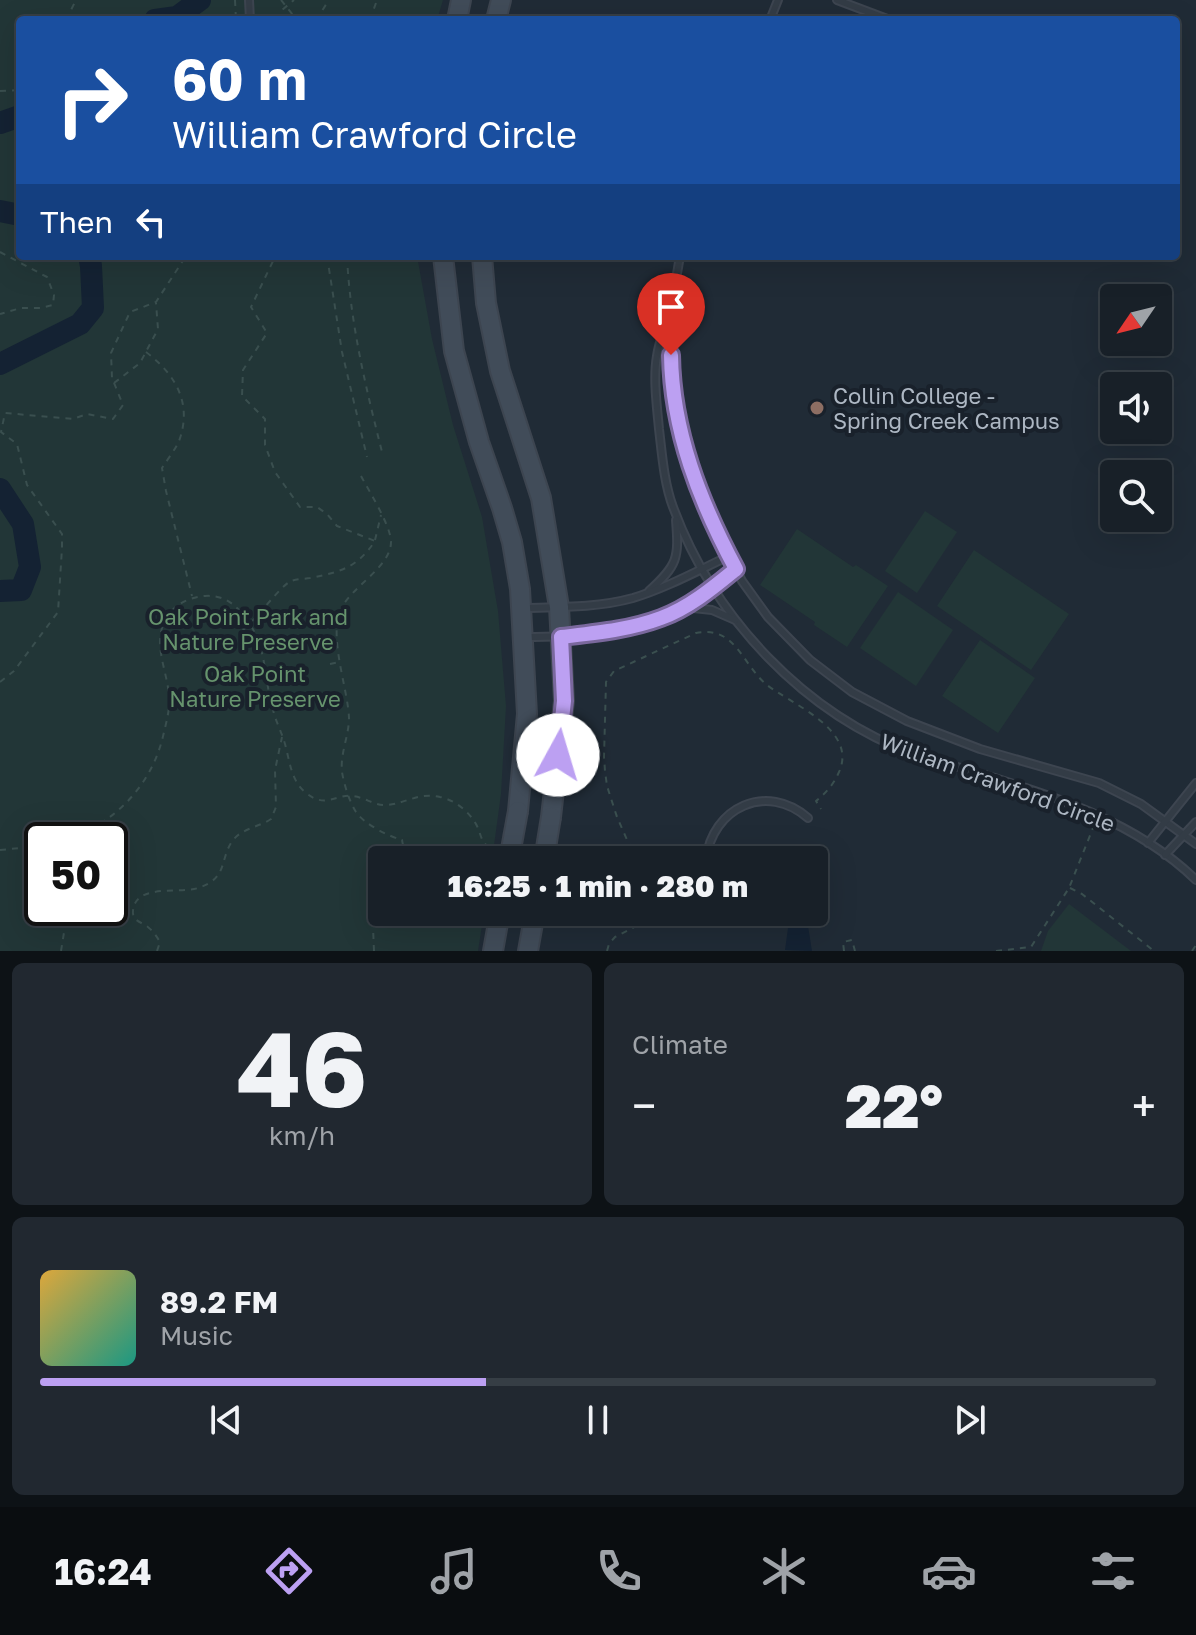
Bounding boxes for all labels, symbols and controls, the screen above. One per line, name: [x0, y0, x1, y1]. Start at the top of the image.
text: 60 m: [172, 45, 307, 112]
icon: right: [40, 48, 144, 152]
text: William Crawford Circle: [172, 113, 577, 156]
icon: left: [129, 200, 173, 244]
text: Then: [40, 204, 113, 240]
pin: [637, 273, 705, 355]
north arrow: [1100, 284, 1172, 356]
map controls: [1100, 284, 1172, 532]
icon: arrive: [649, 285, 693, 329]
button: sound: [1100, 372, 1172, 444]
place label: Collin College - Spring Creek Campus: [833, 382, 1060, 434]
marker: Collin College - Spring Creek Campus: [808, 399, 826, 417]
button: search: [1100, 460, 1172, 532]
park label: Oak Point Park and Nature Preserve: [148, 603, 348, 655]
park label: Oak Point Nature Preserve: [169, 660, 341, 712]
position arrow: [516, 713, 600, 797]
street label: William Crawford Circle: [877, 727, 1119, 837]
speed limit sign: 50: [24, 822, 128, 926]
text: 16:25 · 1 min · 280 m: [448, 868, 748, 904]
text: 46: [236, 1005, 368, 1130]
text: Climate: [632, 1029, 728, 1060]
text: 22°: [845, 1069, 943, 1141]
text: −: [632, 1079, 656, 1132]
text: +: [1132, 1079, 1156, 1132]
text: km/h: [269, 1120, 335, 1151]
text: 89.2 FM: [160, 1284, 278, 1320]
text: Music: [160, 1320, 233, 1351]
icon: previous: [204, 1398, 248, 1442]
icon: pause: [576, 1398, 620, 1442]
icon: next: [948, 1398, 992, 1442]
icon: directions: [261, 1543, 317, 1599]
icon: music: [426, 1543, 482, 1599]
icon: phone: [591, 1543, 647, 1599]
icon: climate: [756, 1543, 812, 1599]
icon: car: [921, 1543, 977, 1599]
icon: filters: [1085, 1543, 1141, 1599]
text: 16:24: [54, 1550, 152, 1593]

